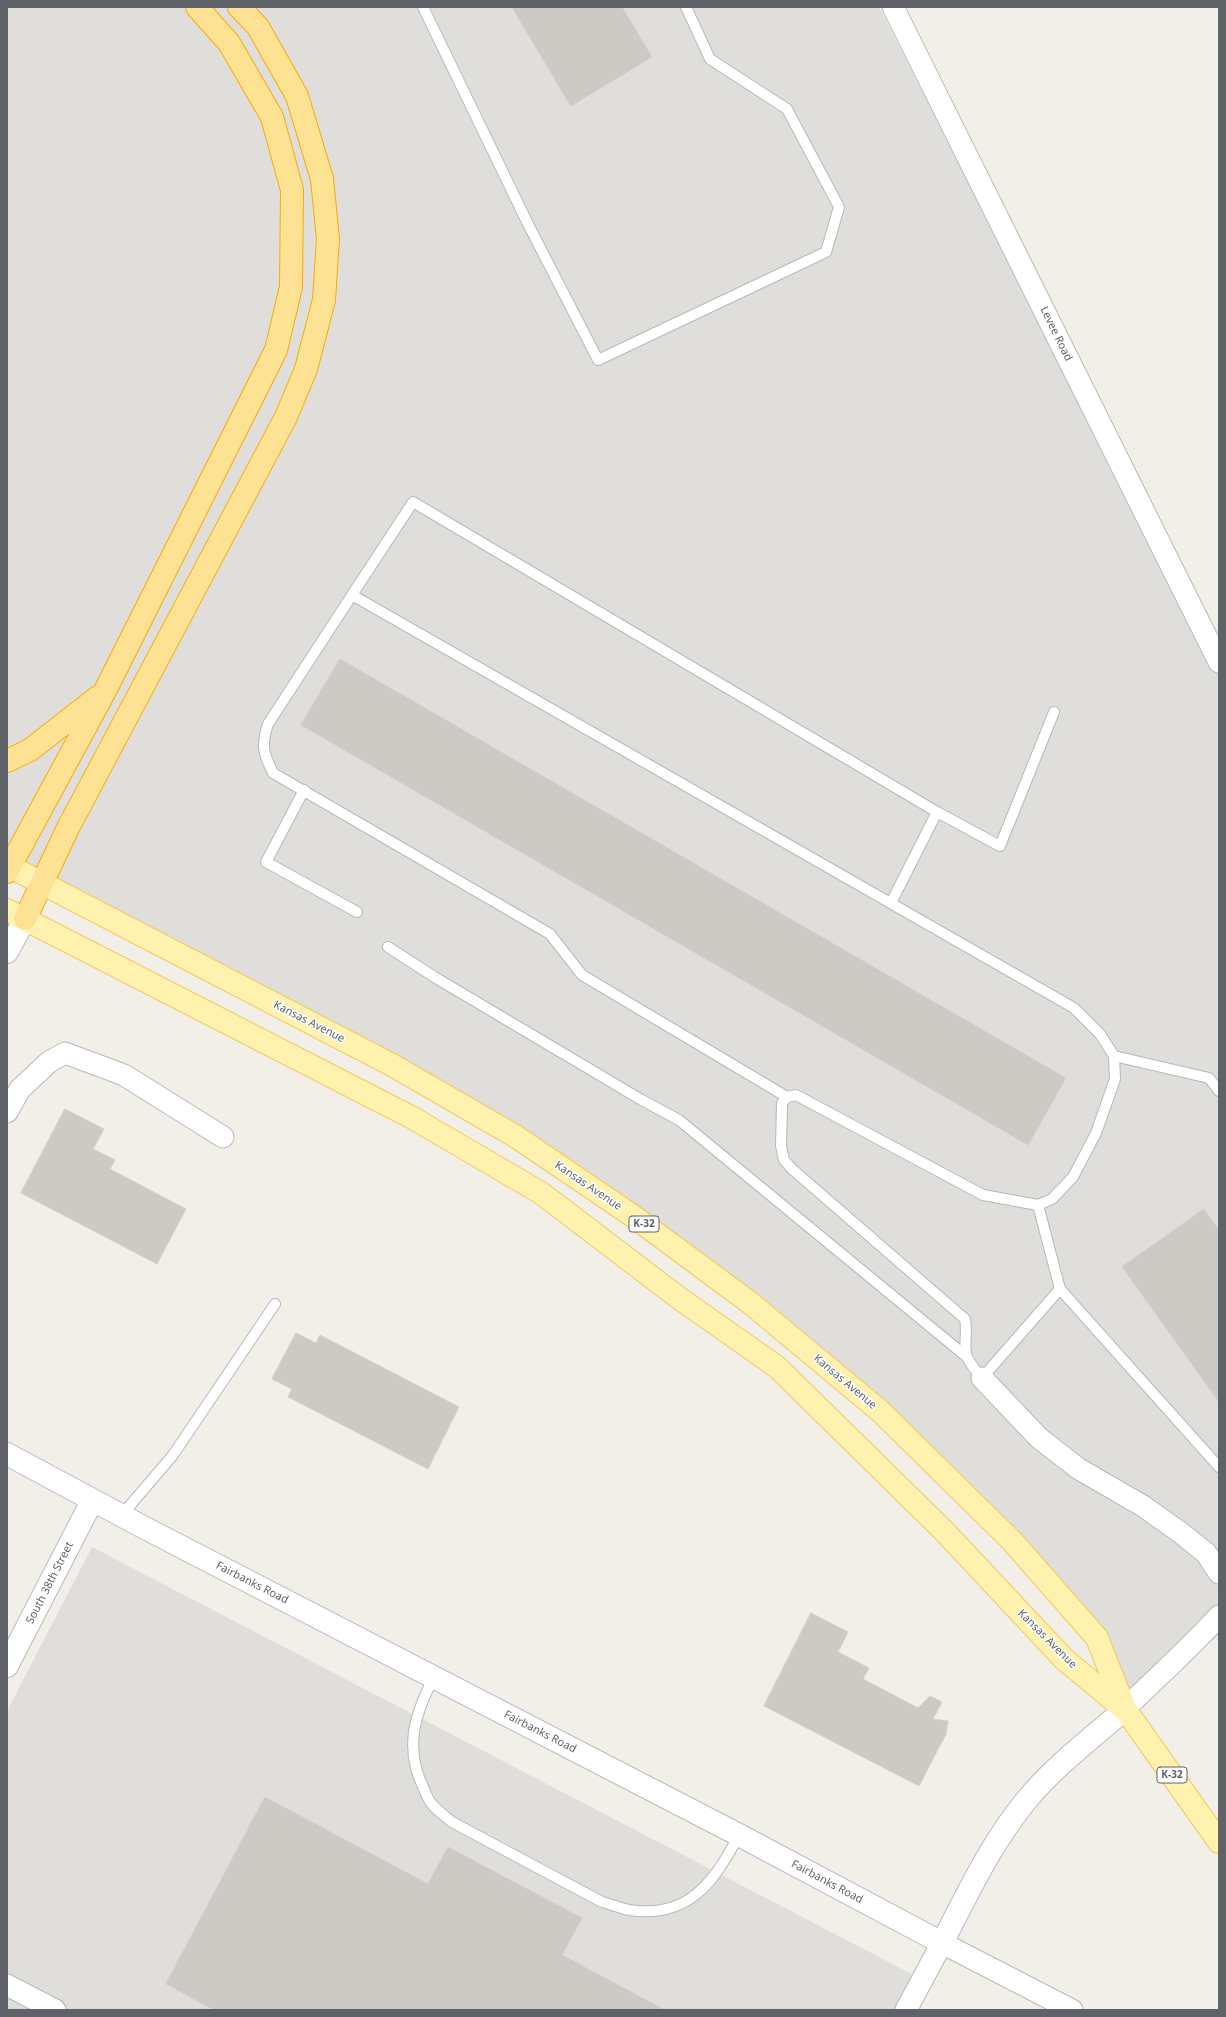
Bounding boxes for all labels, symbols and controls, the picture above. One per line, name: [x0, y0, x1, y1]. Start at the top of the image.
street label: Levee Road: [1037, 305, 1075, 363]
street label: Kansas Avenue: [271, 998, 347, 1046]
street label: Kansas Avenue: [552, 1159, 624, 1213]
road number: K-32: [629, 1216, 659, 1232]
street label: Kansas Avenue: [811, 1352, 879, 1412]
street label: South 38th Street: [24, 1540, 76, 1626]
street label: Fairbanks Road: [214, 1559, 290, 1607]
street label: Kansas Avenue: [1015, 1607, 1079, 1671]
street label: Fairbanks Road: [502, 1708, 578, 1756]
road number: K-32: [1157, 1767, 1187, 1783]
street label: Fairbanks Road: [789, 1858, 865, 1906]

